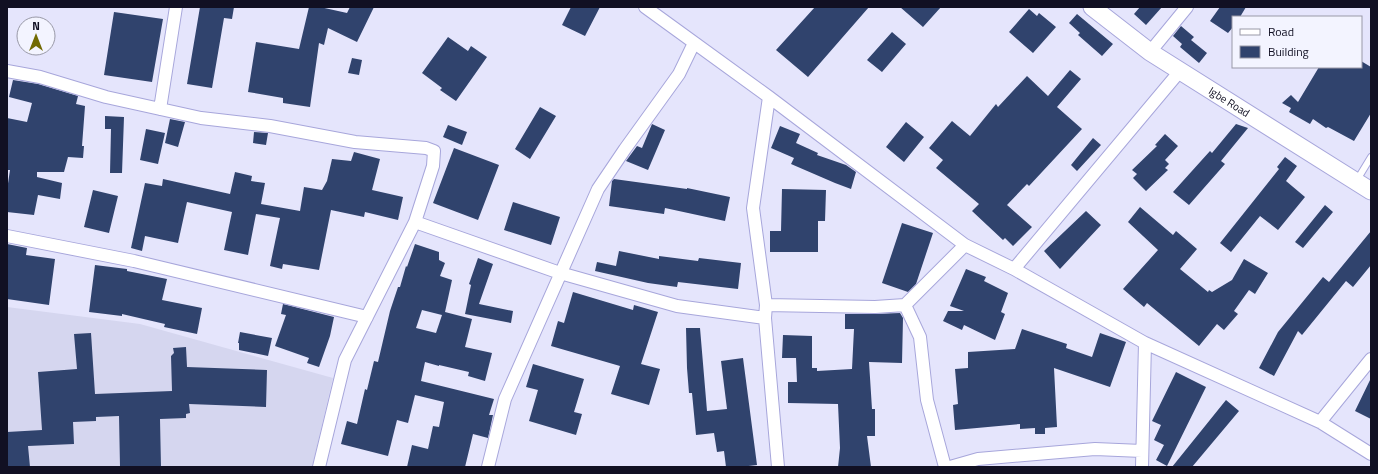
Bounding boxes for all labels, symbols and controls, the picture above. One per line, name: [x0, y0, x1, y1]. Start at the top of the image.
north arrow: [16, 16, 56, 56]
legend: [1232, 16, 1362, 68]
text: N: [32, 18, 40, 34]
text: Road: [1268, 22, 1294, 41]
text: Building: [1268, 42, 1309, 61]
street label: Igbe Road: [1206, 83, 1253, 121]

